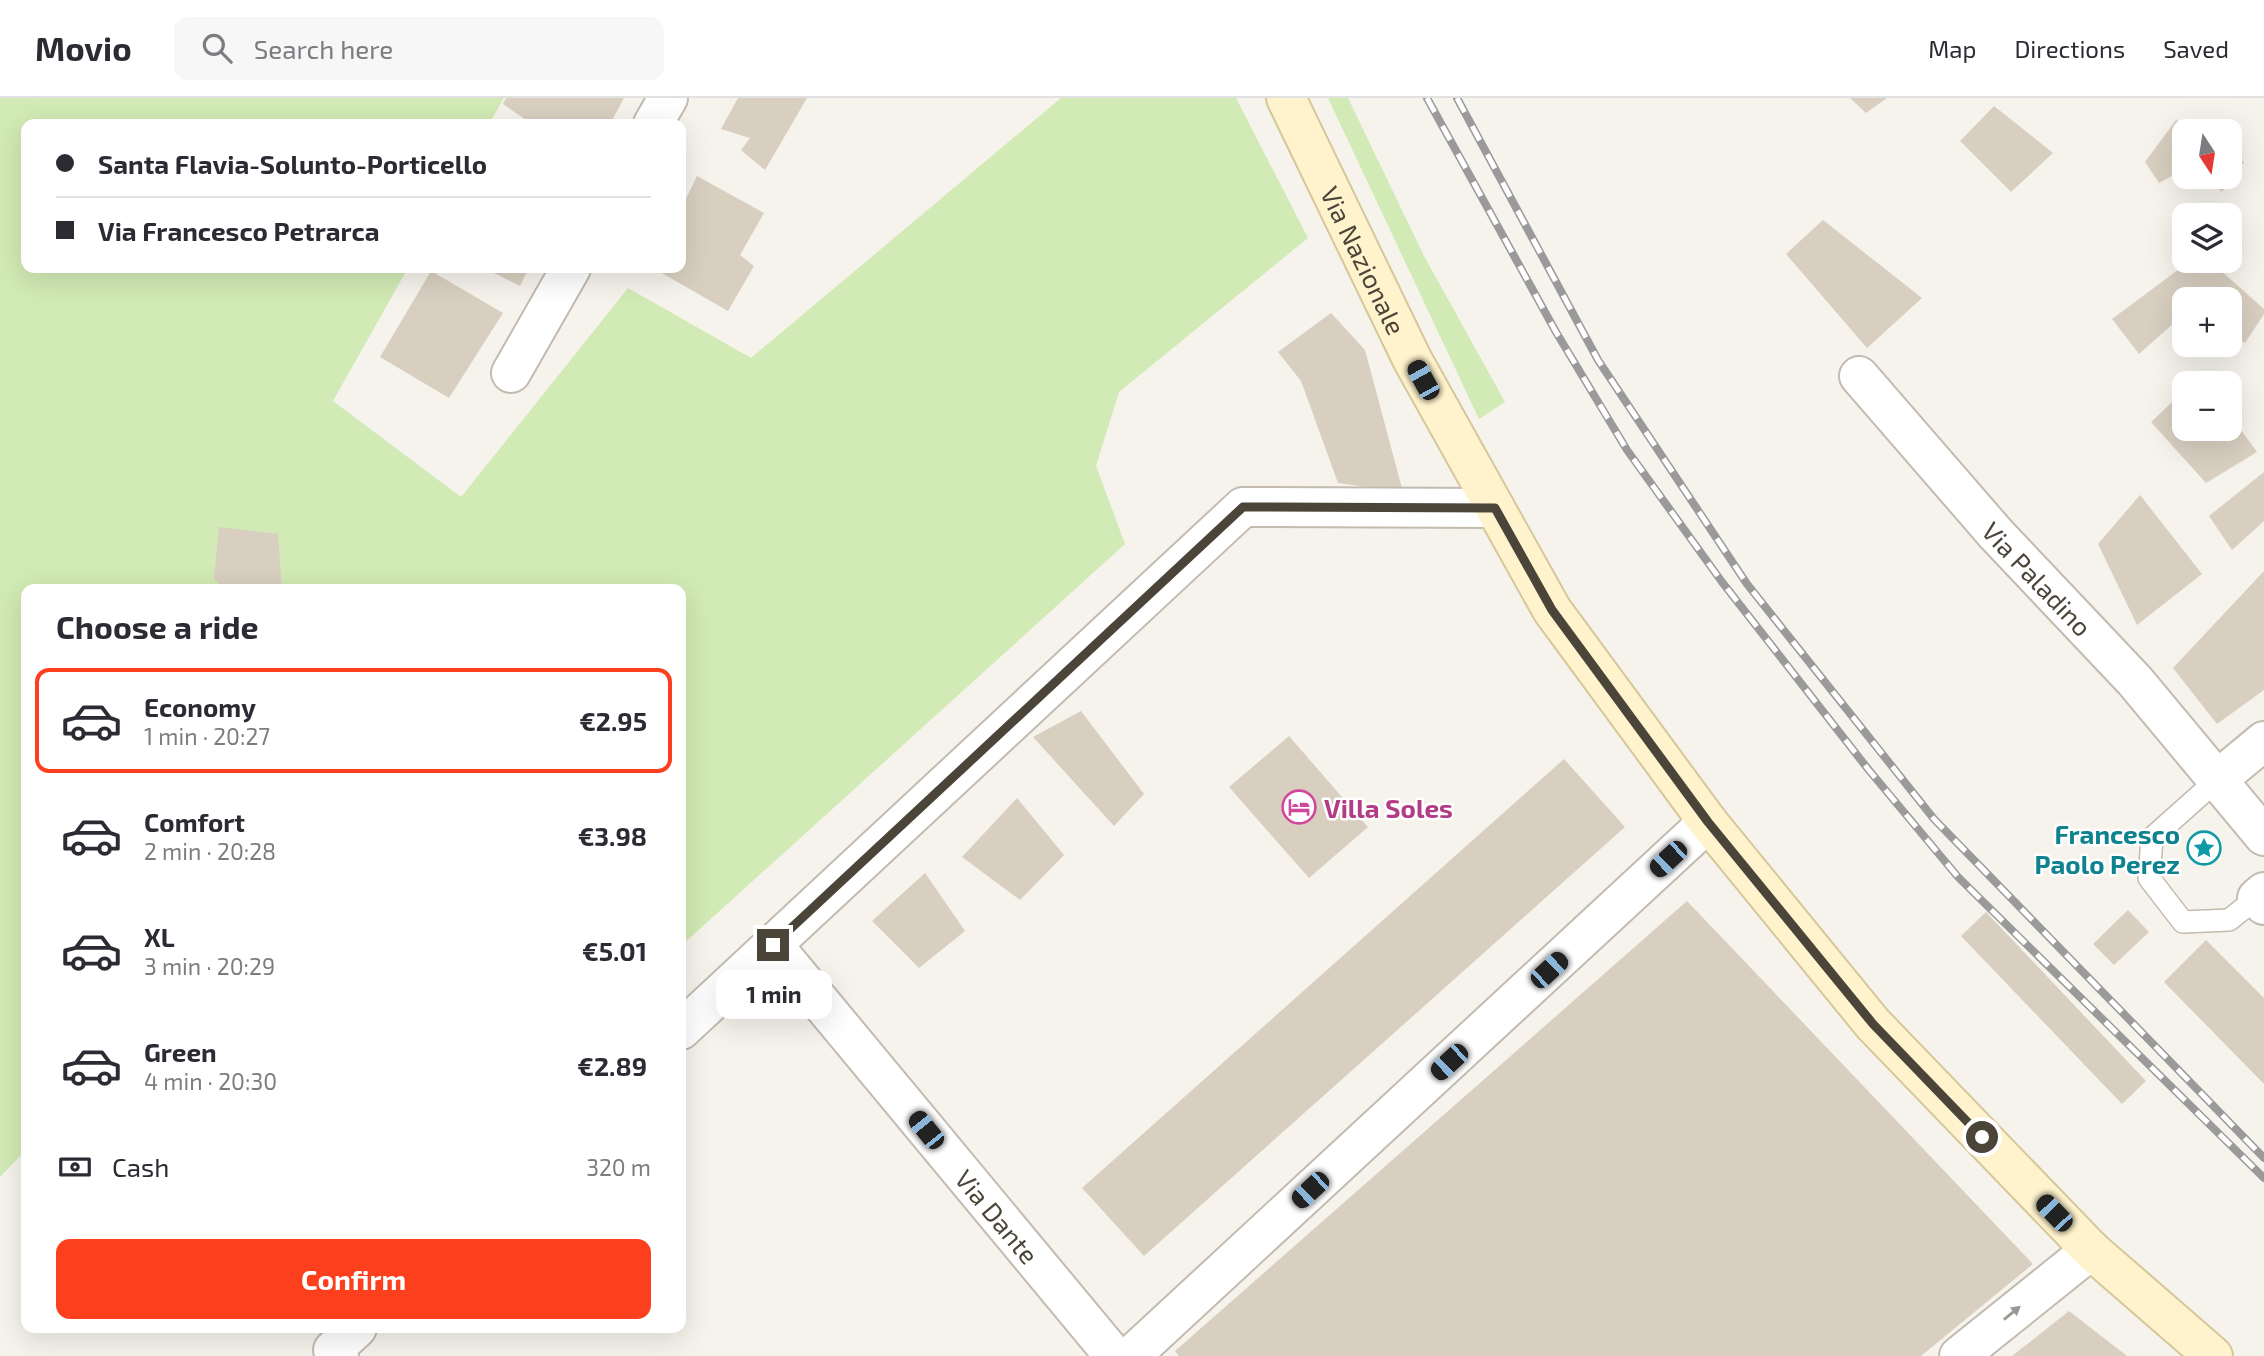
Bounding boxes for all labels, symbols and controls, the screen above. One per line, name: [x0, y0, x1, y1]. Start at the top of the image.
search box: [174, 17, 664, 80]
text: Movio: [35, 28, 132, 68]
icon: search: [198, 29, 236, 67]
text: Search here: [254, 33, 393, 64]
text: Map: [1928, 34, 1976, 63]
text: Directions: [2014, 34, 2125, 63]
text: Saved: [2163, 34, 2229, 63]
north arrow: [2172, 119, 2242, 189]
map controls: [2172, 119, 2242, 441]
text: Santa Flavia-Solunto-Porticello: [98, 148, 487, 179]
street label: Via Nazionale: [1315, 181, 1413, 339]
button: layers: [2172, 203, 2242, 273]
text: Via Francesco Petrarca: [98, 215, 380, 246]
button: +: [2172, 287, 2242, 357]
car: [1404, 357, 1443, 403]
button: −: [2172, 371, 2242, 441]
street label: Via Paladino: [1977, 515, 2099, 642]
text: Choose a ride: [56, 607, 259, 645]
icon: car: [60, 689, 123, 752]
text: Economy: [144, 691, 256, 722]
text: €2.95: [579, 705, 647, 736]
text: 1 min · 20:27: [144, 722, 270, 750]
hotel icon: Villa Soles: [1280, 788, 1318, 826]
place label: Villa Soles: [1324, 792, 1453, 823]
icon: car: [60, 804, 123, 867]
text: Comfort: [144, 806, 245, 837]
place label: Francesco Paolo Perez: [2035, 818, 2180, 879]
text: €3.98: [578, 820, 647, 851]
place icon: Francesco Paolo Perez: [2185, 829, 2223, 867]
text: 2 min · 20:28: [144, 837, 276, 865]
car: [1646, 837, 1691, 881]
icon: car: [60, 919, 123, 982]
text: XL: [144, 921, 175, 952]
route end: [757, 929, 789, 961]
text: €5.01: [582, 935, 647, 966]
car: [1527, 948, 1572, 992]
text: 3 min · 20:29: [144, 952, 275, 980]
callout: 1 min: [715, 970, 831, 1018]
text: 1 min: [746, 980, 802, 1008]
icon: car: [60, 1034, 123, 1097]
text: Green: [144, 1036, 217, 1067]
car: [1427, 1040, 1472, 1084]
text: €2.89: [577, 1050, 647, 1081]
text: 4 min · 20:30: [144, 1067, 277, 1095]
car: [905, 1107, 948, 1153]
route start: [1966, 1121, 1998, 1153]
icon: cash: [56, 1148, 94, 1186]
text: Cash: [112, 1151, 169, 1182]
text: 320 m: [586, 1153, 651, 1181]
street label: Via Dante: [950, 1163, 1046, 1269]
car: [1288, 1168, 1333, 1212]
car: [2032, 1191, 2077, 1235]
button: Confirm: [56, 1239, 651, 1319]
one-way arrow: [2003, 1306, 2021, 1321]

